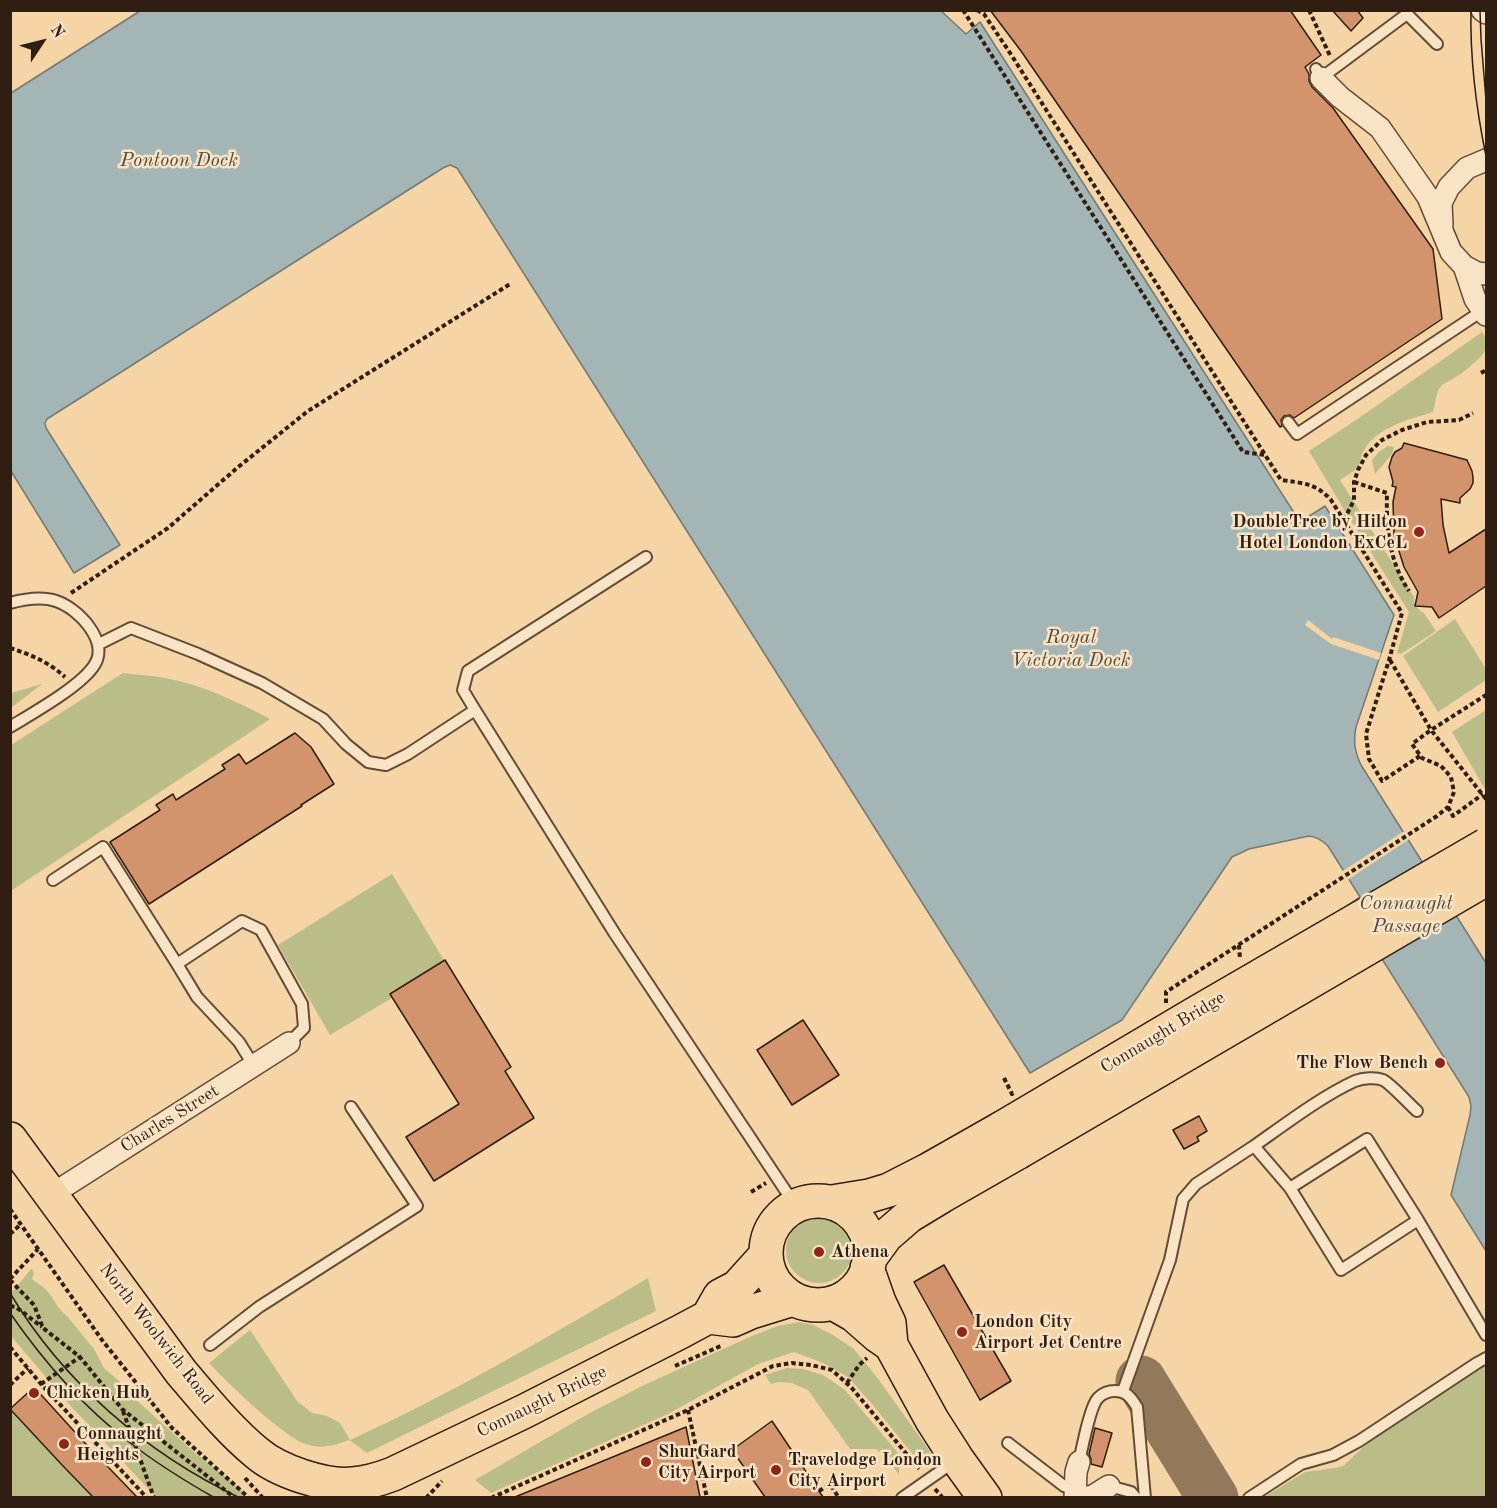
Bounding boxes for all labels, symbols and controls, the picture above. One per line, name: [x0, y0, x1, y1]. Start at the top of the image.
north arrow: [12, 12, 72, 72]
text: N: [47, 22, 67, 41]
water label: Pontoon Dock: [120, 149, 238, 173]
place label: DoubleTree by Hilton Hotel London ExCeL: [1232, 511, 1407, 554]
marker: DoubleTree by Hilton Hotel London ExCeL: [1412, 525, 1426, 539]
water label: Royal Victoria Dock: [1011, 626, 1131, 673]
water label: Connaught Passage: [1359, 892, 1453, 939]
street label: Connaught Bridge: [1097, 987, 1229, 1079]
place label: The Flow Bench: [1296, 1052, 1428, 1074]
marker: The Flow Bench: [1433, 1056, 1447, 1070]
street label: Charles Street: [117, 1080, 223, 1158]
place label: Athena: [831, 1241, 889, 1263]
marker: Athena: [812, 1245, 826, 1259]
street label: North Woolwich Road: [94, 1259, 218, 1409]
place label: London City Airport Jet Centre: [974, 1311, 1122, 1354]
marker: London City Airport Jet Centre: [955, 1325, 969, 1339]
street label: Connaught Bridge: [474, 1361, 610, 1443]
place label: Chicken Hub: [46, 1382, 150, 1404]
marker: Chicken Hub: [27, 1386, 41, 1400]
place label: Connaught Heights: [76, 1423, 163, 1466]
marker: Connaught Heights: [57, 1437, 71, 1451]
place label: ShurGard City Airport: [658, 1441, 756, 1484]
place label: Travelodge London City Airport: [788, 1449, 942, 1492]
marker: ShurGard City Airport: [639, 1455, 653, 1469]
marker: Travelodge London City Airport: [769, 1463, 783, 1477]

